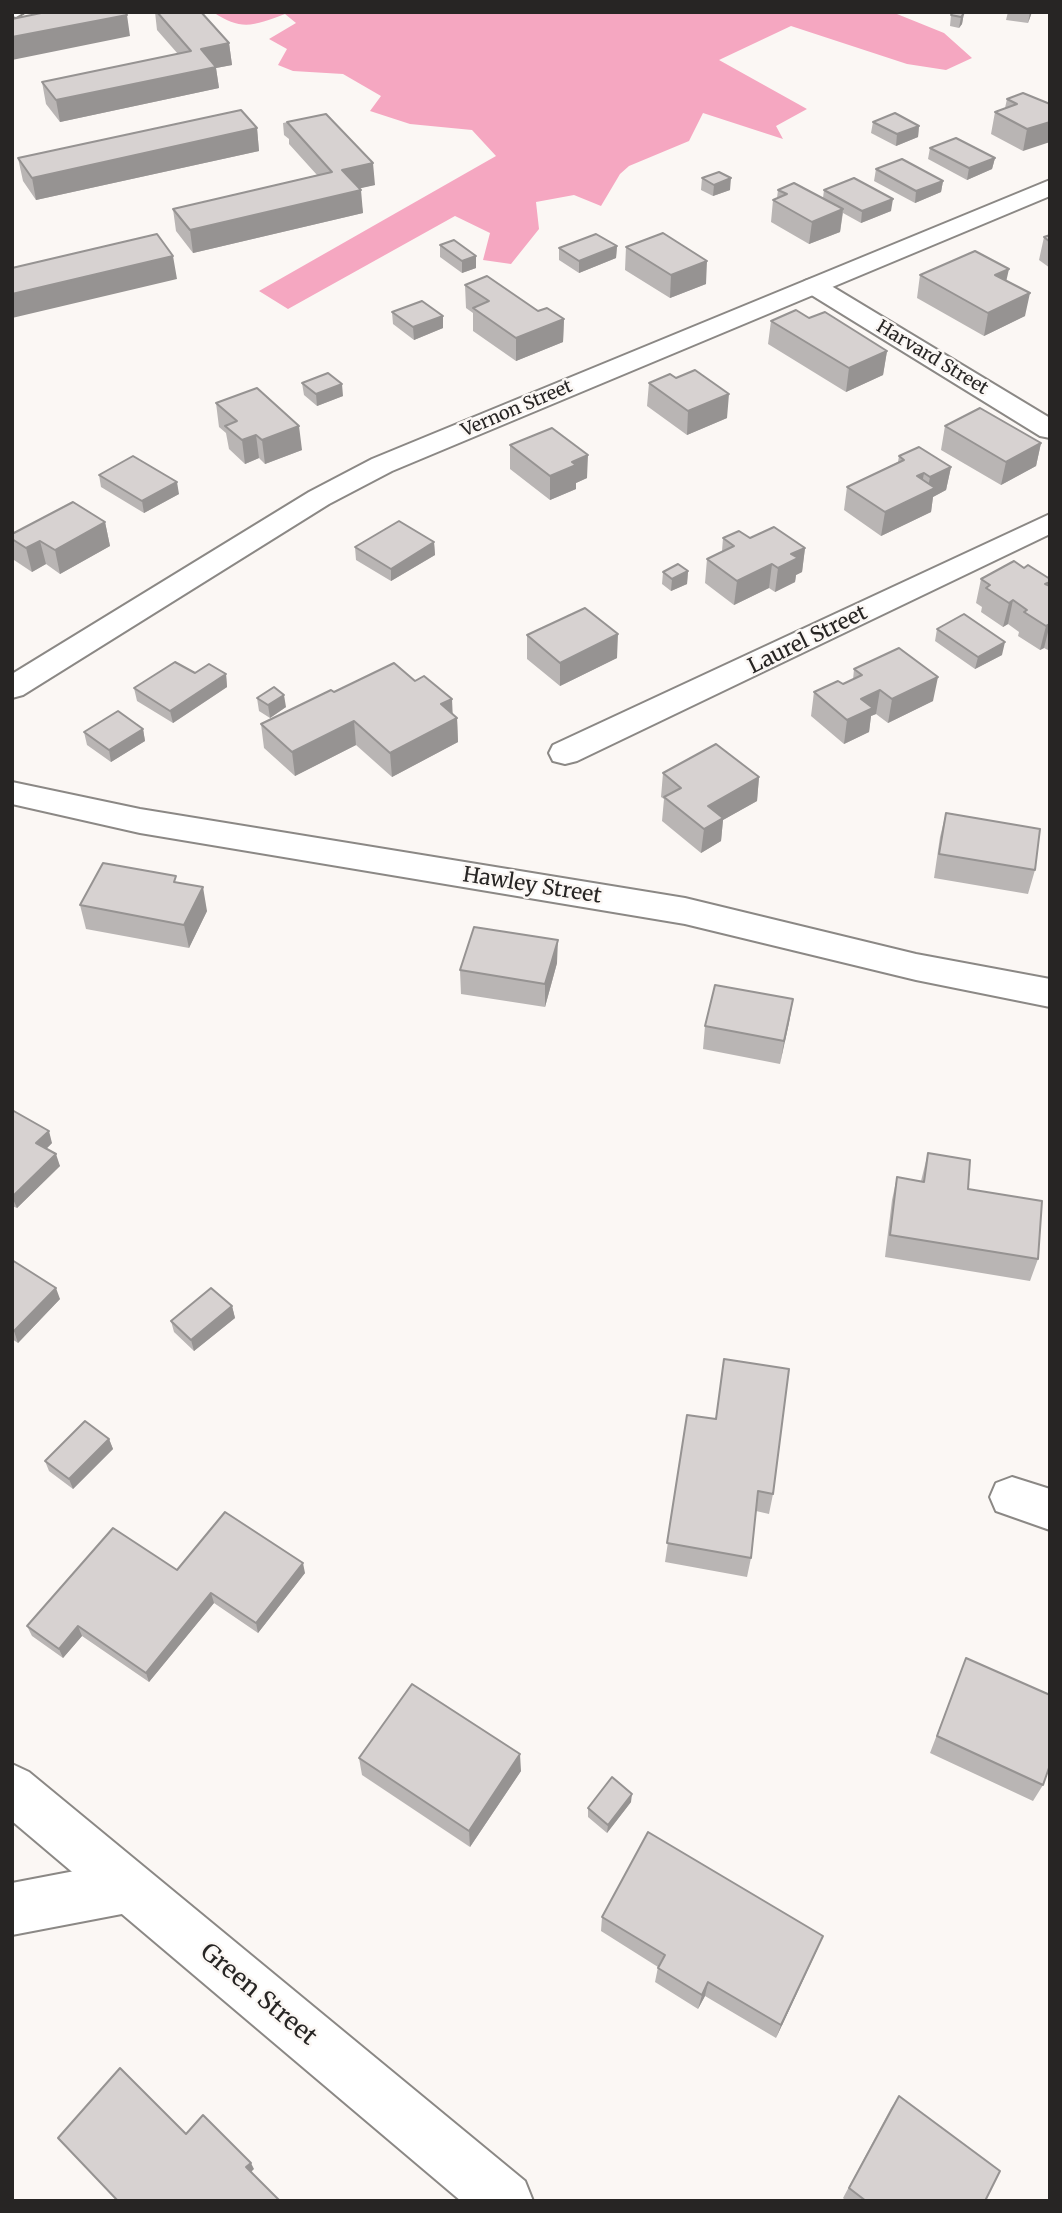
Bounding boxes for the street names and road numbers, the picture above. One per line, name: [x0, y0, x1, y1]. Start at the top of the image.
street label: Harvard Street: [872, 316, 992, 400]
street label: Vernon Street: [458, 376, 576, 442]
street label: Laurel Street: [744, 600, 872, 680]
street label: Hawley Street: [461, 863, 603, 909]
street label: Green Street: [194, 1938, 322, 2052]

